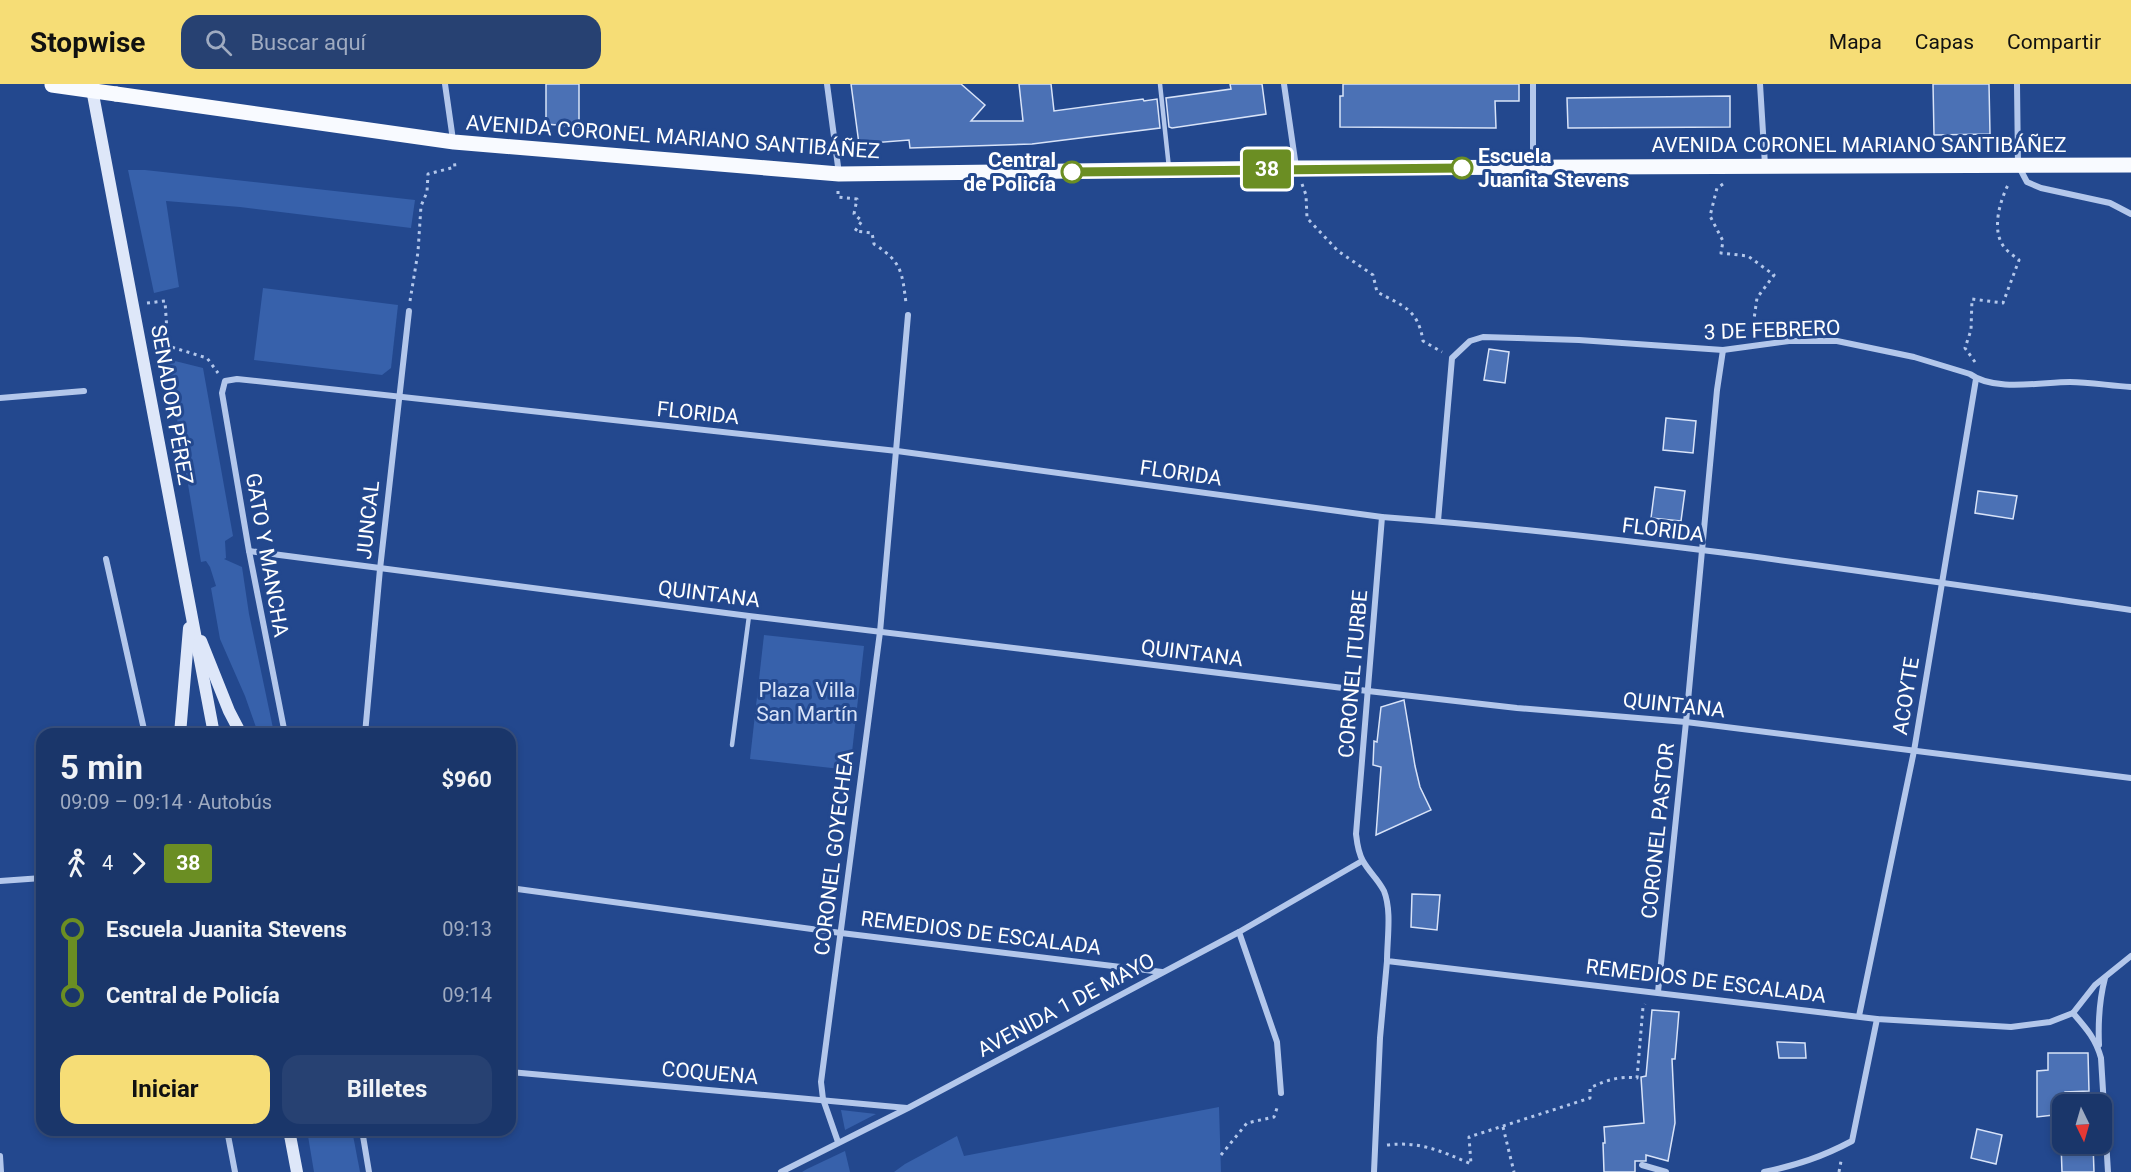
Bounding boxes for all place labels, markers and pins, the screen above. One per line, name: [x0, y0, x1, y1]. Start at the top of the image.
place label: Escuela Juanita Stevens: [1478, 144, 1629, 192]
place label: Central de Policía: [963, 148, 1056, 196]
marker: Escuela Juanita Stevens: [1451, 157, 1473, 179]
marker: Central de Policía: [1061, 161, 1083, 183]

